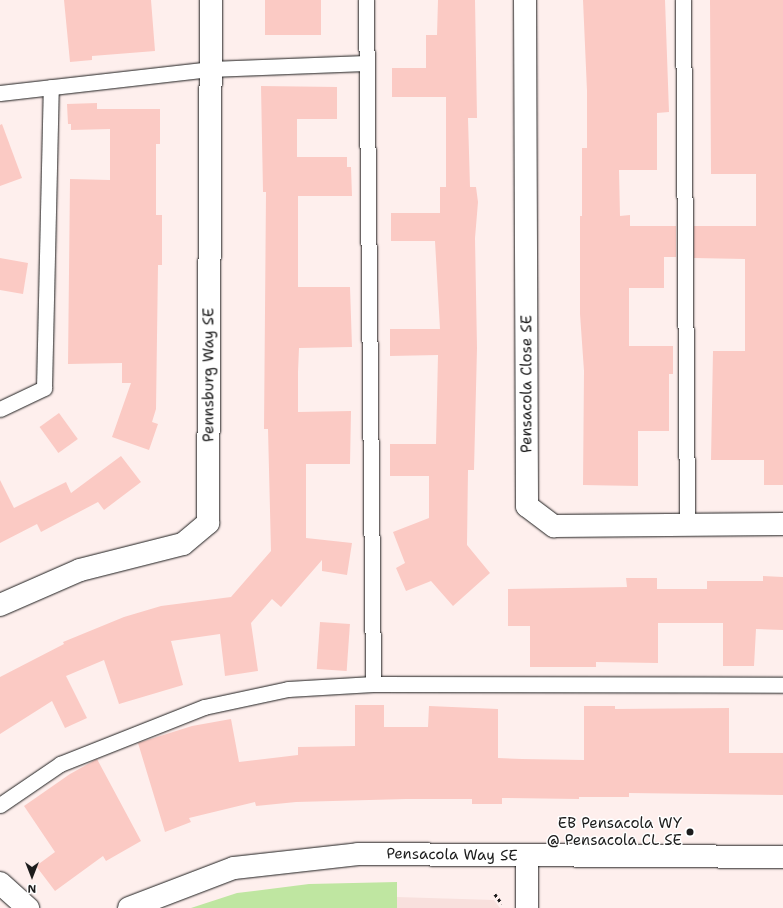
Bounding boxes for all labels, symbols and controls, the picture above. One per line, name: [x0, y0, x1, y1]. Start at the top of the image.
street label: Pennsburg Way SE: [200, 308, 218, 442]
street label: Pensacola Close SE: [518, 315, 536, 453]
place label: EB Pensacola WY @ Pensacola CL SE: [547, 814, 682, 849]
marker: EB Pensacola WY @ Pensacola CL SE: [685, 827, 695, 837]
street label: Pensacola Way SE: [386, 845, 518, 865]
north arrow: [12, 856, 52, 896]
text: N: [28, 881, 36, 896]

